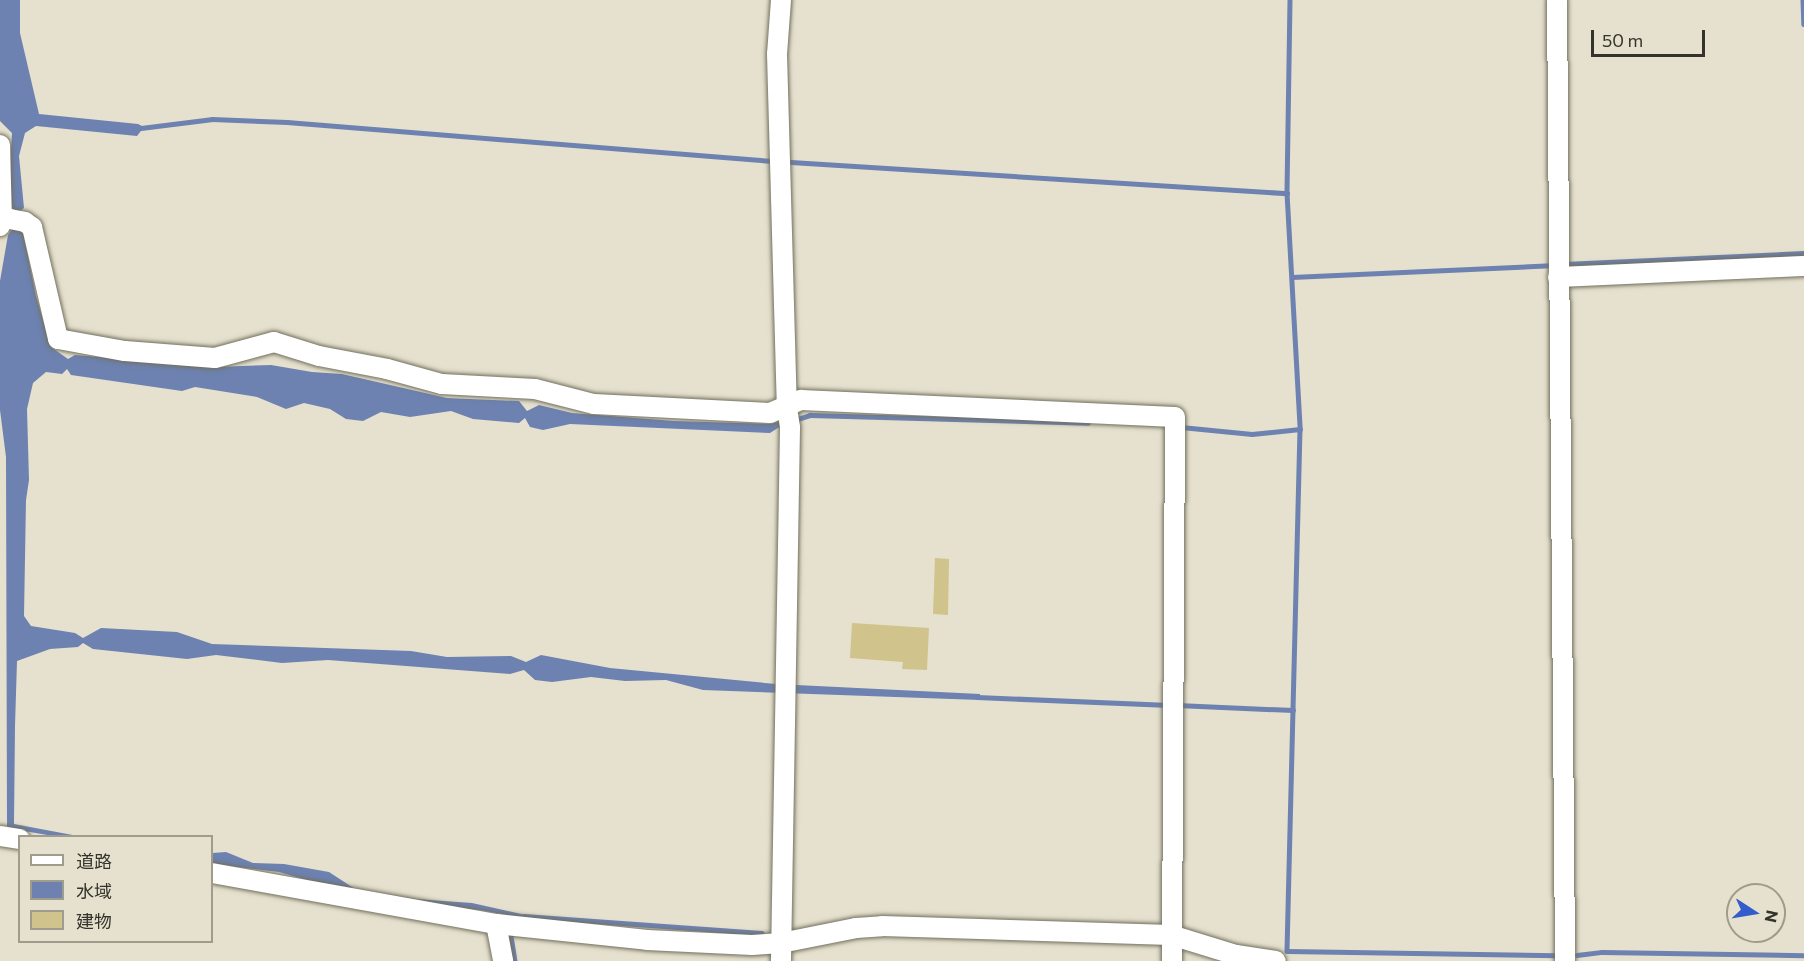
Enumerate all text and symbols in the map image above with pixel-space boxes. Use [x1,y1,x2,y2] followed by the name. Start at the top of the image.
[1594,18,1708,56] scale bar
[1602,29,1643,51] text: 50 m
[18,835,213,943] legend
[76,850,112,872] text: 道路
[76,880,112,902] text: 水域
[1726,883,1786,943] north arrow
[1762,909,1783,924] text: N
[76,910,112,932] text: 建物

